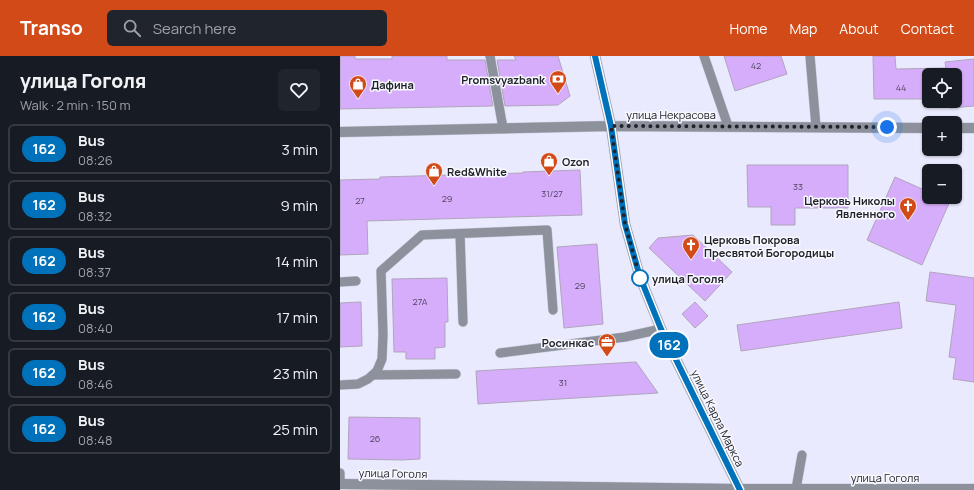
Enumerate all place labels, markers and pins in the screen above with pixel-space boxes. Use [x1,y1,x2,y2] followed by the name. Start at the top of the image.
[548,69,568,94] bank icon: Promsvyazbank
[461,72,546,87] place label: Promsvyazbank
[348,74,368,99] shop icon: Дафина
[371,77,414,92] place label: Дафина
[539,151,559,176] shop icon: Ozon
[562,154,589,169] place label: Ozon
[424,161,444,186] shop icon: Red&White
[447,164,507,179] place label: Red&White
[804,193,895,221] place label: Церковь Николы Явленного
[898,196,918,221] church icon: Церковь Николы Явленного
[704,232,834,260] place label: Церковь Покрова Пресвятой Богородицы
[681,235,701,260] church icon: Церковь Покрова Пресвятой Богородицы
[631,269,649,287] marker: улица Гоголя
[652,271,724,286] place label: улица Гоголя
[597,332,617,357] office icon: Росинкас
[542,335,594,350] place label: Росинкас

